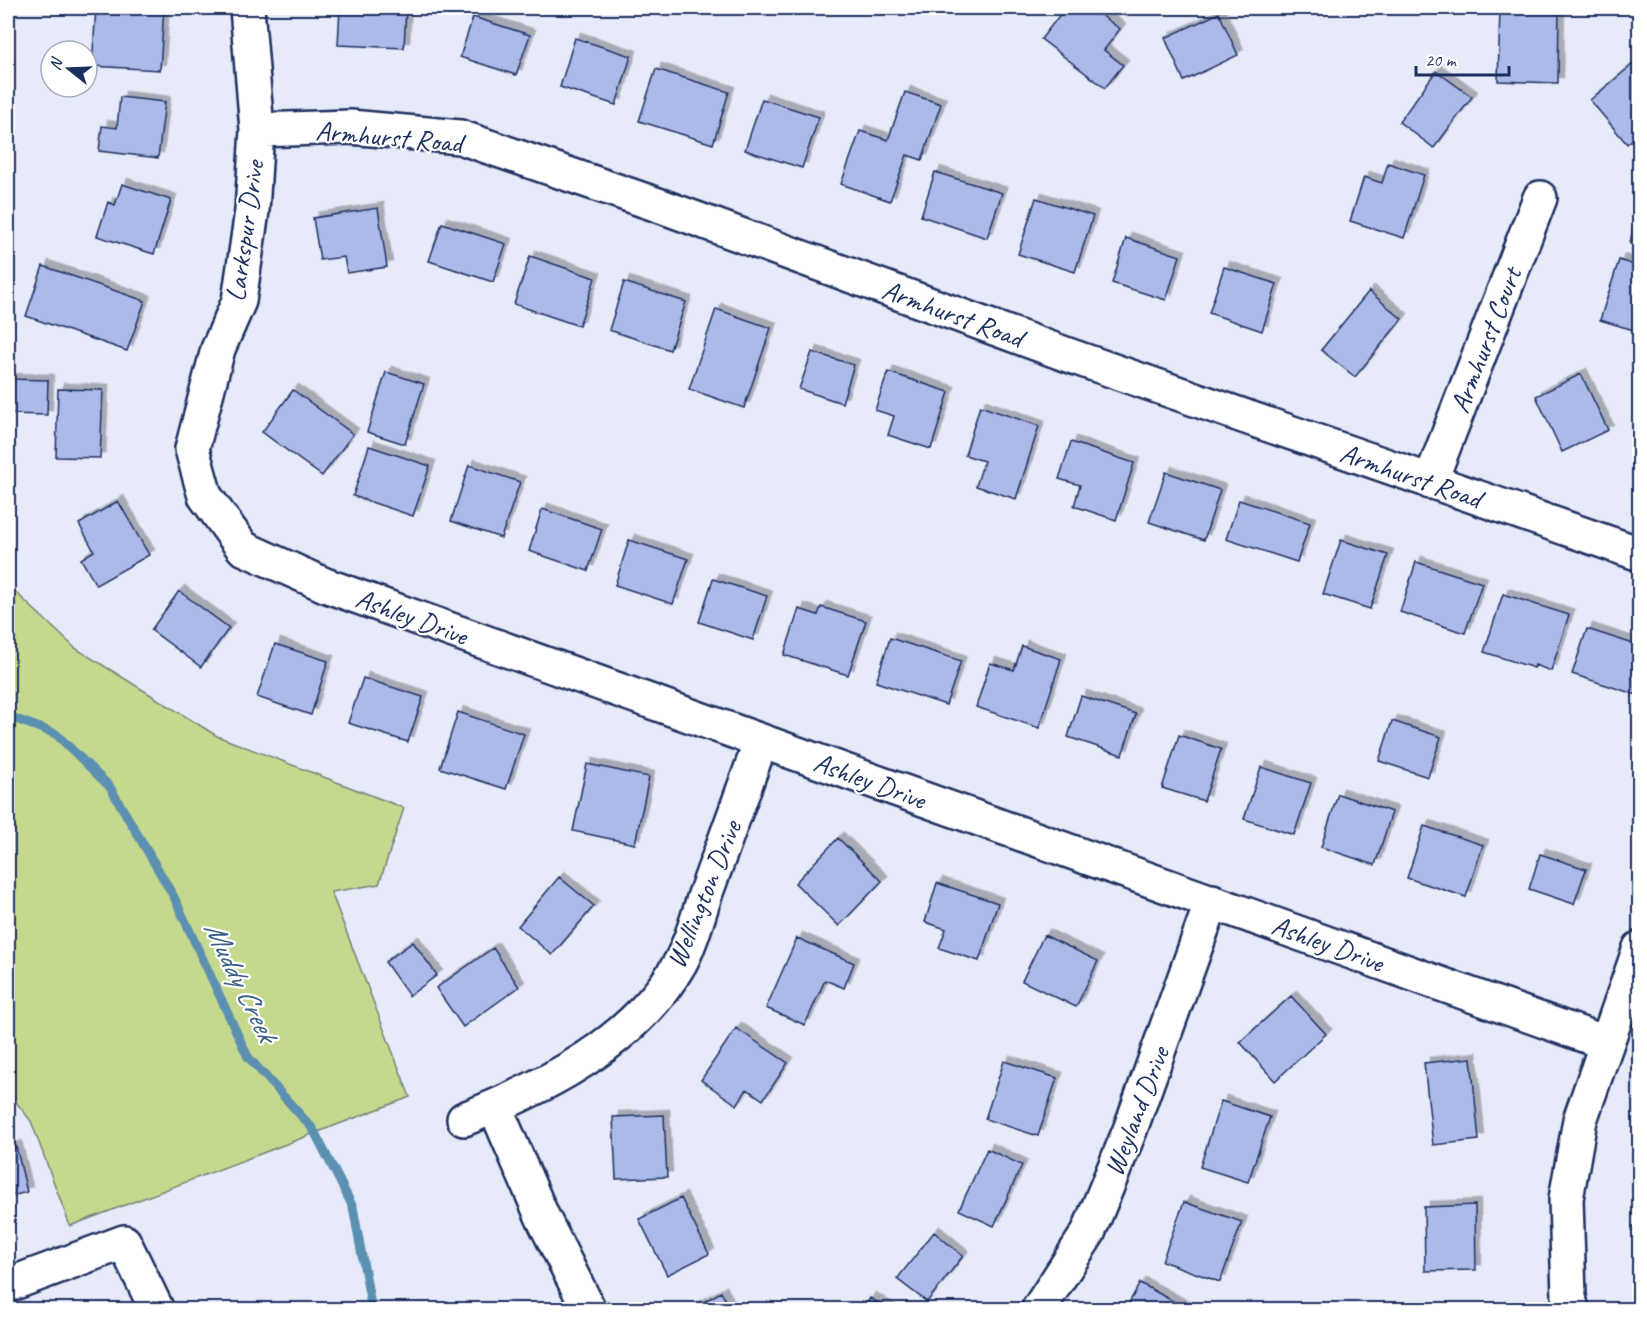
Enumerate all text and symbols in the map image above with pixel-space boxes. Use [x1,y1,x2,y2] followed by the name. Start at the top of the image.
[39,39,99,99] north arrow
[1416,39,1509,77] scale bar
[1425,49,1458,71] text: 20 m
[45,54,68,72] text: N
[314,113,468,161] street label: Armhurst Road
[217,157,272,304] street label: Larkspur Drive
[1442,260,1530,418] street label: Armhurst Court
[878,272,1032,356] street label: Armhurst Road
[1336,435,1490,517] street label: Armhurst Road
[351,580,474,653] street label: Ashley Drive
[809,744,932,817] street label: Ashley Drive
[658,814,750,973] street label: Wellington Drive
[1267,907,1390,980] street label: Ashley Drive
[196,915,289,1052] water label: Muddy Creek
[1096,1040,1178,1181] street label: Weyland Drive

